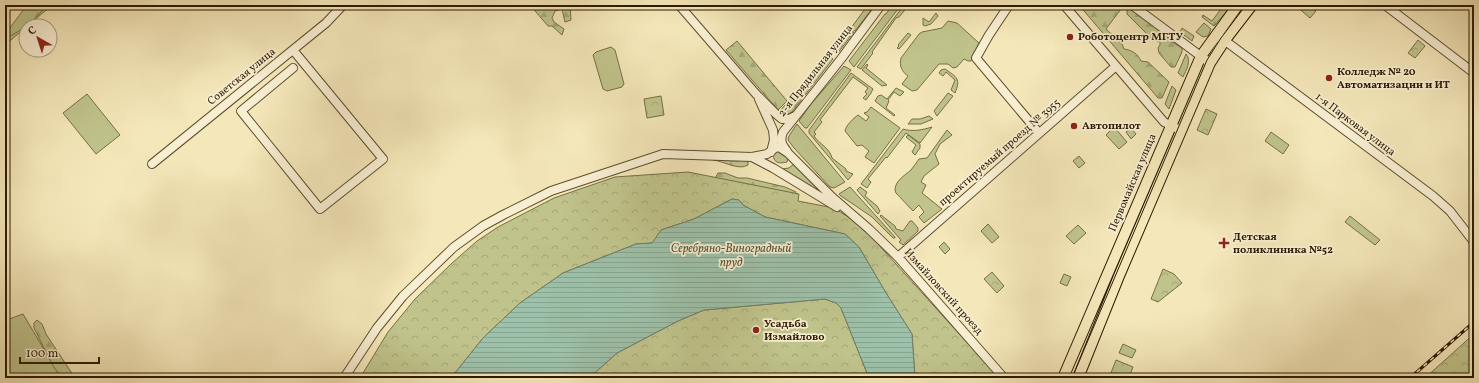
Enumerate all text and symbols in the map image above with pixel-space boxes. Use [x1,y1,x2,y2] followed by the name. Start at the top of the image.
[18,18,58,58] north arrow
[775,21,857,120] street label: 2-я Прядильная улица
[25,23,40,39] text: С
[1078,30,1183,45] place label: Роботоцентр МГТУ
[1065,32,1075,42] marker: Роботоцентр МГТУ
[205,44,280,109] street label: Советская улица
[1337,65,1450,93] place label: Колледж № 20 Автоматизации и ИТ
[1324,73,1334,83] marker: Колледж № 20 Автоматизации и ИТ
[1312,90,1399,160] street label: 1-я Парковая улица
[936,96,1064,210] street label: проектируемый проезд № 3955
[1082,119,1141,134] place label: Автопилот
[1069,121,1079,131] marker: Автопилот
[1106,131,1161,234] street label: Первомайская улица
[1233,230,1333,258] place label: Детская поликлиника №52
[1218,237,1230,249] marker: Детская поликлиника №52
[671,241,791,271] water label: Серебряно-Виноградный пруд
[900,246,986,339] street label: Измайловский проезд
[764,317,825,345] place label: Усадьба Измайлово
[751,325,761,335] marker: Усадьба Измайлово
[20,339,99,365] scale bar
[26,346,59,362] text: 100 m

